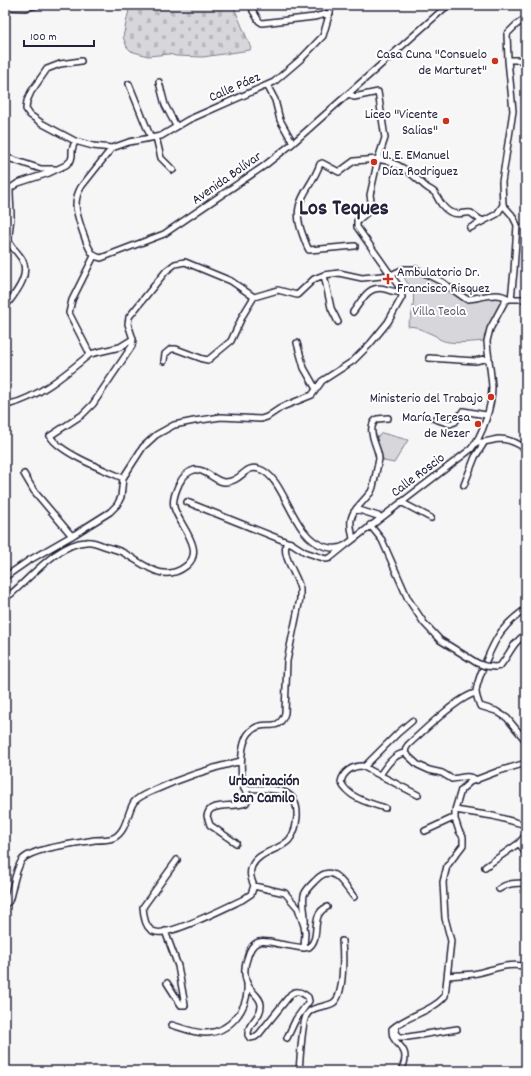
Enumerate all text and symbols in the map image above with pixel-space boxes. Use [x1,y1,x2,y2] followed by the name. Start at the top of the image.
[24,22,94,48] scale bar
[30,29,57,46] text: 100 m
[376,45,487,81] place label: Casa Cuna "Consuelo de Marturet"
[490,56,500,66] marker: Casa Cuna "Consuelo de Marturet"
[206,67,264,108] street label: Calle Páez
[365,105,438,141] place label: Liceo "Vicente Salias"
[441,116,451,126] marker: Liceo "Vicente Salias"
[382,146,459,182] place label: U. E. EManuel Díaz Rodriguez
[188,147,267,210] street label: Avenida Bolívar
[369,157,379,167] marker: U. E. EManuel Díaz Rodriguez
[299,194,389,225] district label: Los Teques
[397,263,490,299] place label: Ambulatorio Dr. Francisco Risquez
[382,273,394,285] marker: Ambulatorio Dr. Francisco Risquez
[412,302,466,322] park label: Villa Teola
[370,389,483,409] place label: Ministerio del Trabajo
[486,392,496,402] marker: Ministerio del Trabajo
[402,408,471,444] place label: María Teresa de Nezer
[473,419,483,429] marker: María Teresa de Nezer
[387,449,449,503] street label: Calle Roscio
[228,771,300,810] district label: Urbanización San Camilo

